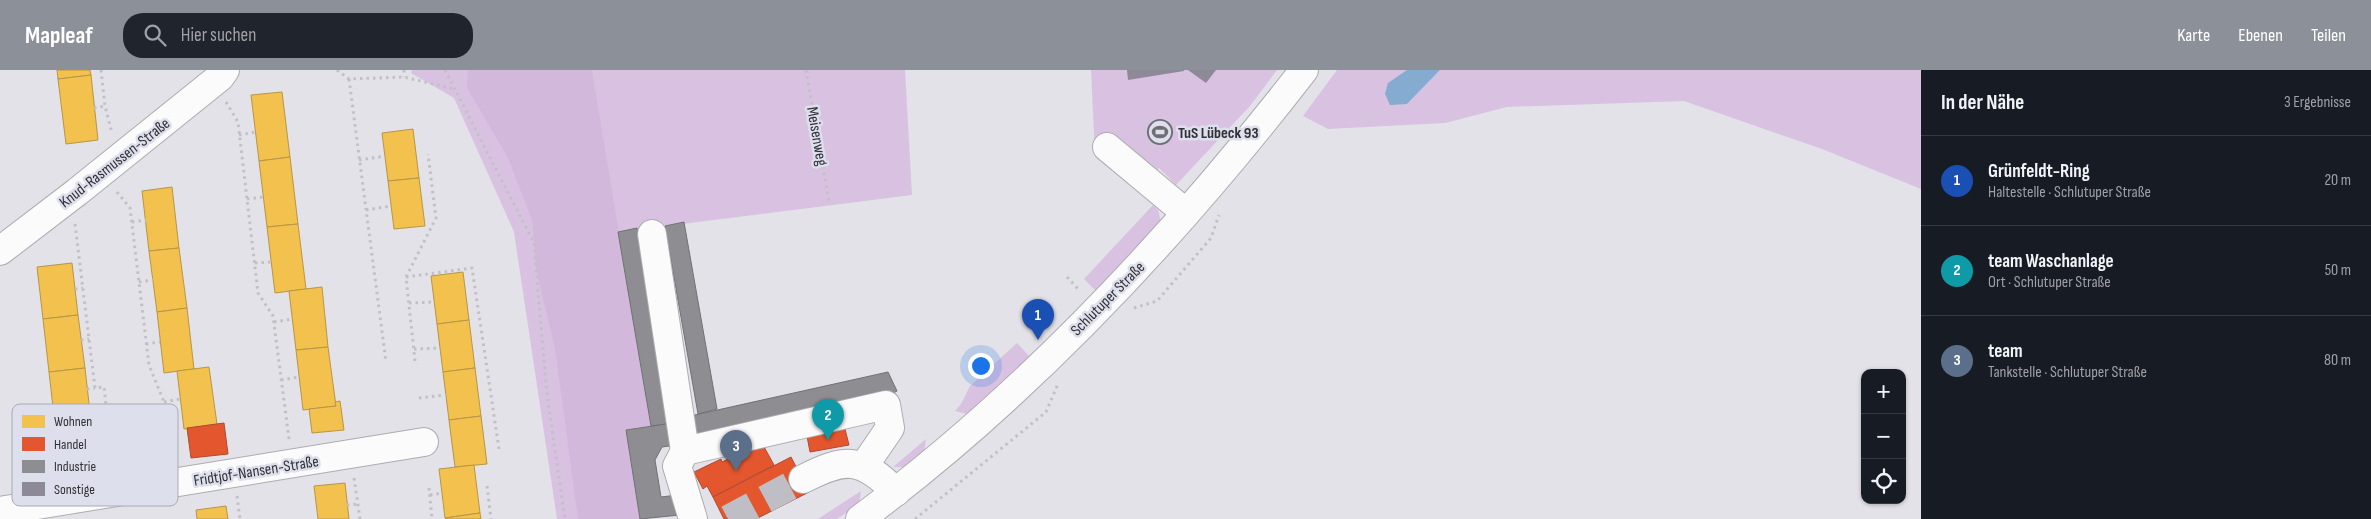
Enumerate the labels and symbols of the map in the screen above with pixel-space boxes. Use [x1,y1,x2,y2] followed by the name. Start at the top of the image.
[802,105,831,167] street label: Meisenweg
[56,114,174,212] street label: Knud-Rasmussen-Straße
[1147,119,1173,145] sports icon: TuS Lübeck 93
[1178,124,1259,143] place label: TuS Lübeck 93
[1067,258,1149,340] street label: Schlutuper Straße
[1022,299,1054,340] pin: 1
[968,353,994,379] your location
[812,399,844,440] pin: 2
[12,404,178,506] legend
[54,413,92,430] text: Wohnen
[720,430,752,471] pin: 3
[54,436,87,453] text: Handel
[192,452,320,491] street label: Fridtjof-Nansen-Straße
[54,458,96,475] text: Industrie
[54,481,95,498] text: Sonstige

